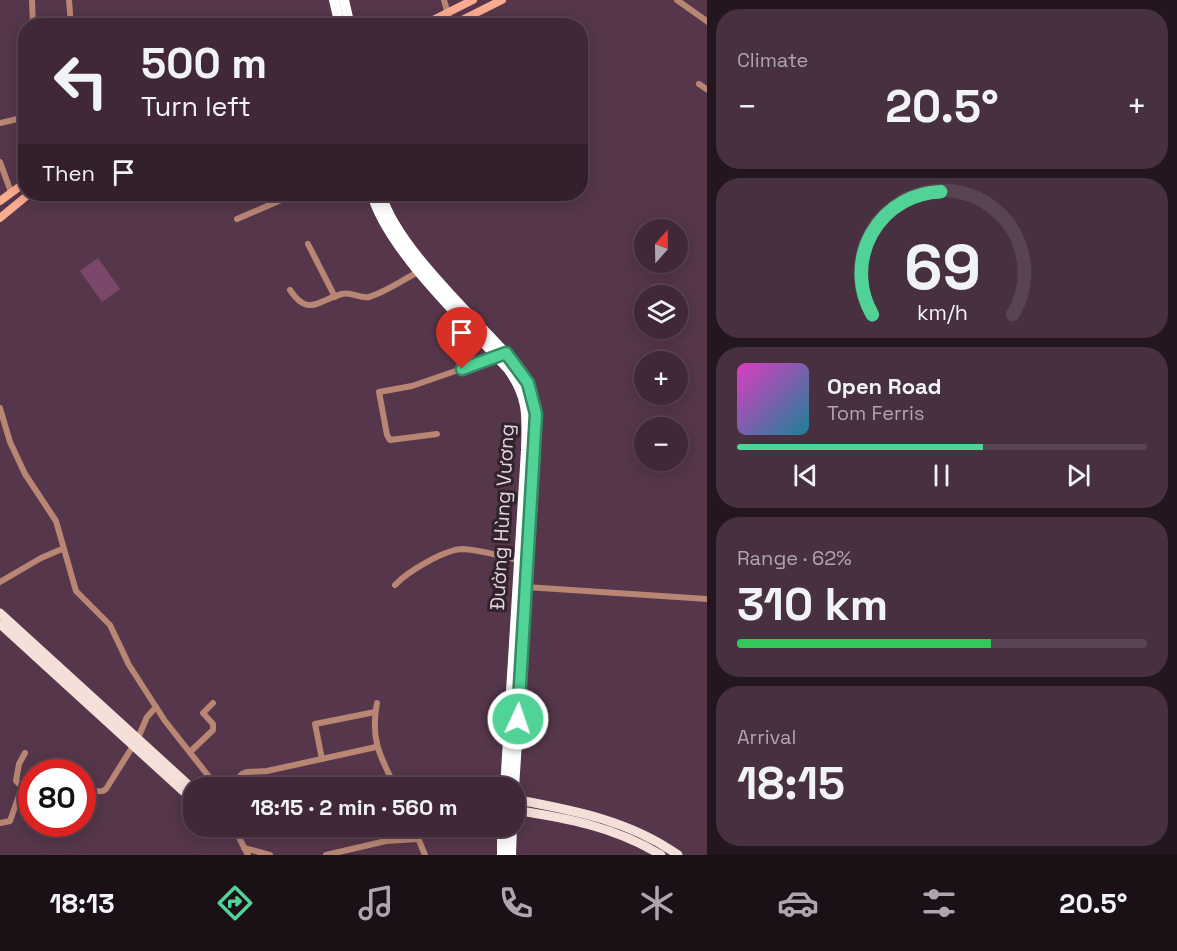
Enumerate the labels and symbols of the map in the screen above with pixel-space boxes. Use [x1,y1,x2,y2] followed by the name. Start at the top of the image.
[634,219,688,273] north arrow
[436,307,487,369] pin
[484,423,520,611] street label: Đường Hùng Vương
[486,687,550,751] position arrow
[18,759,96,837] speed limit sign: 80

